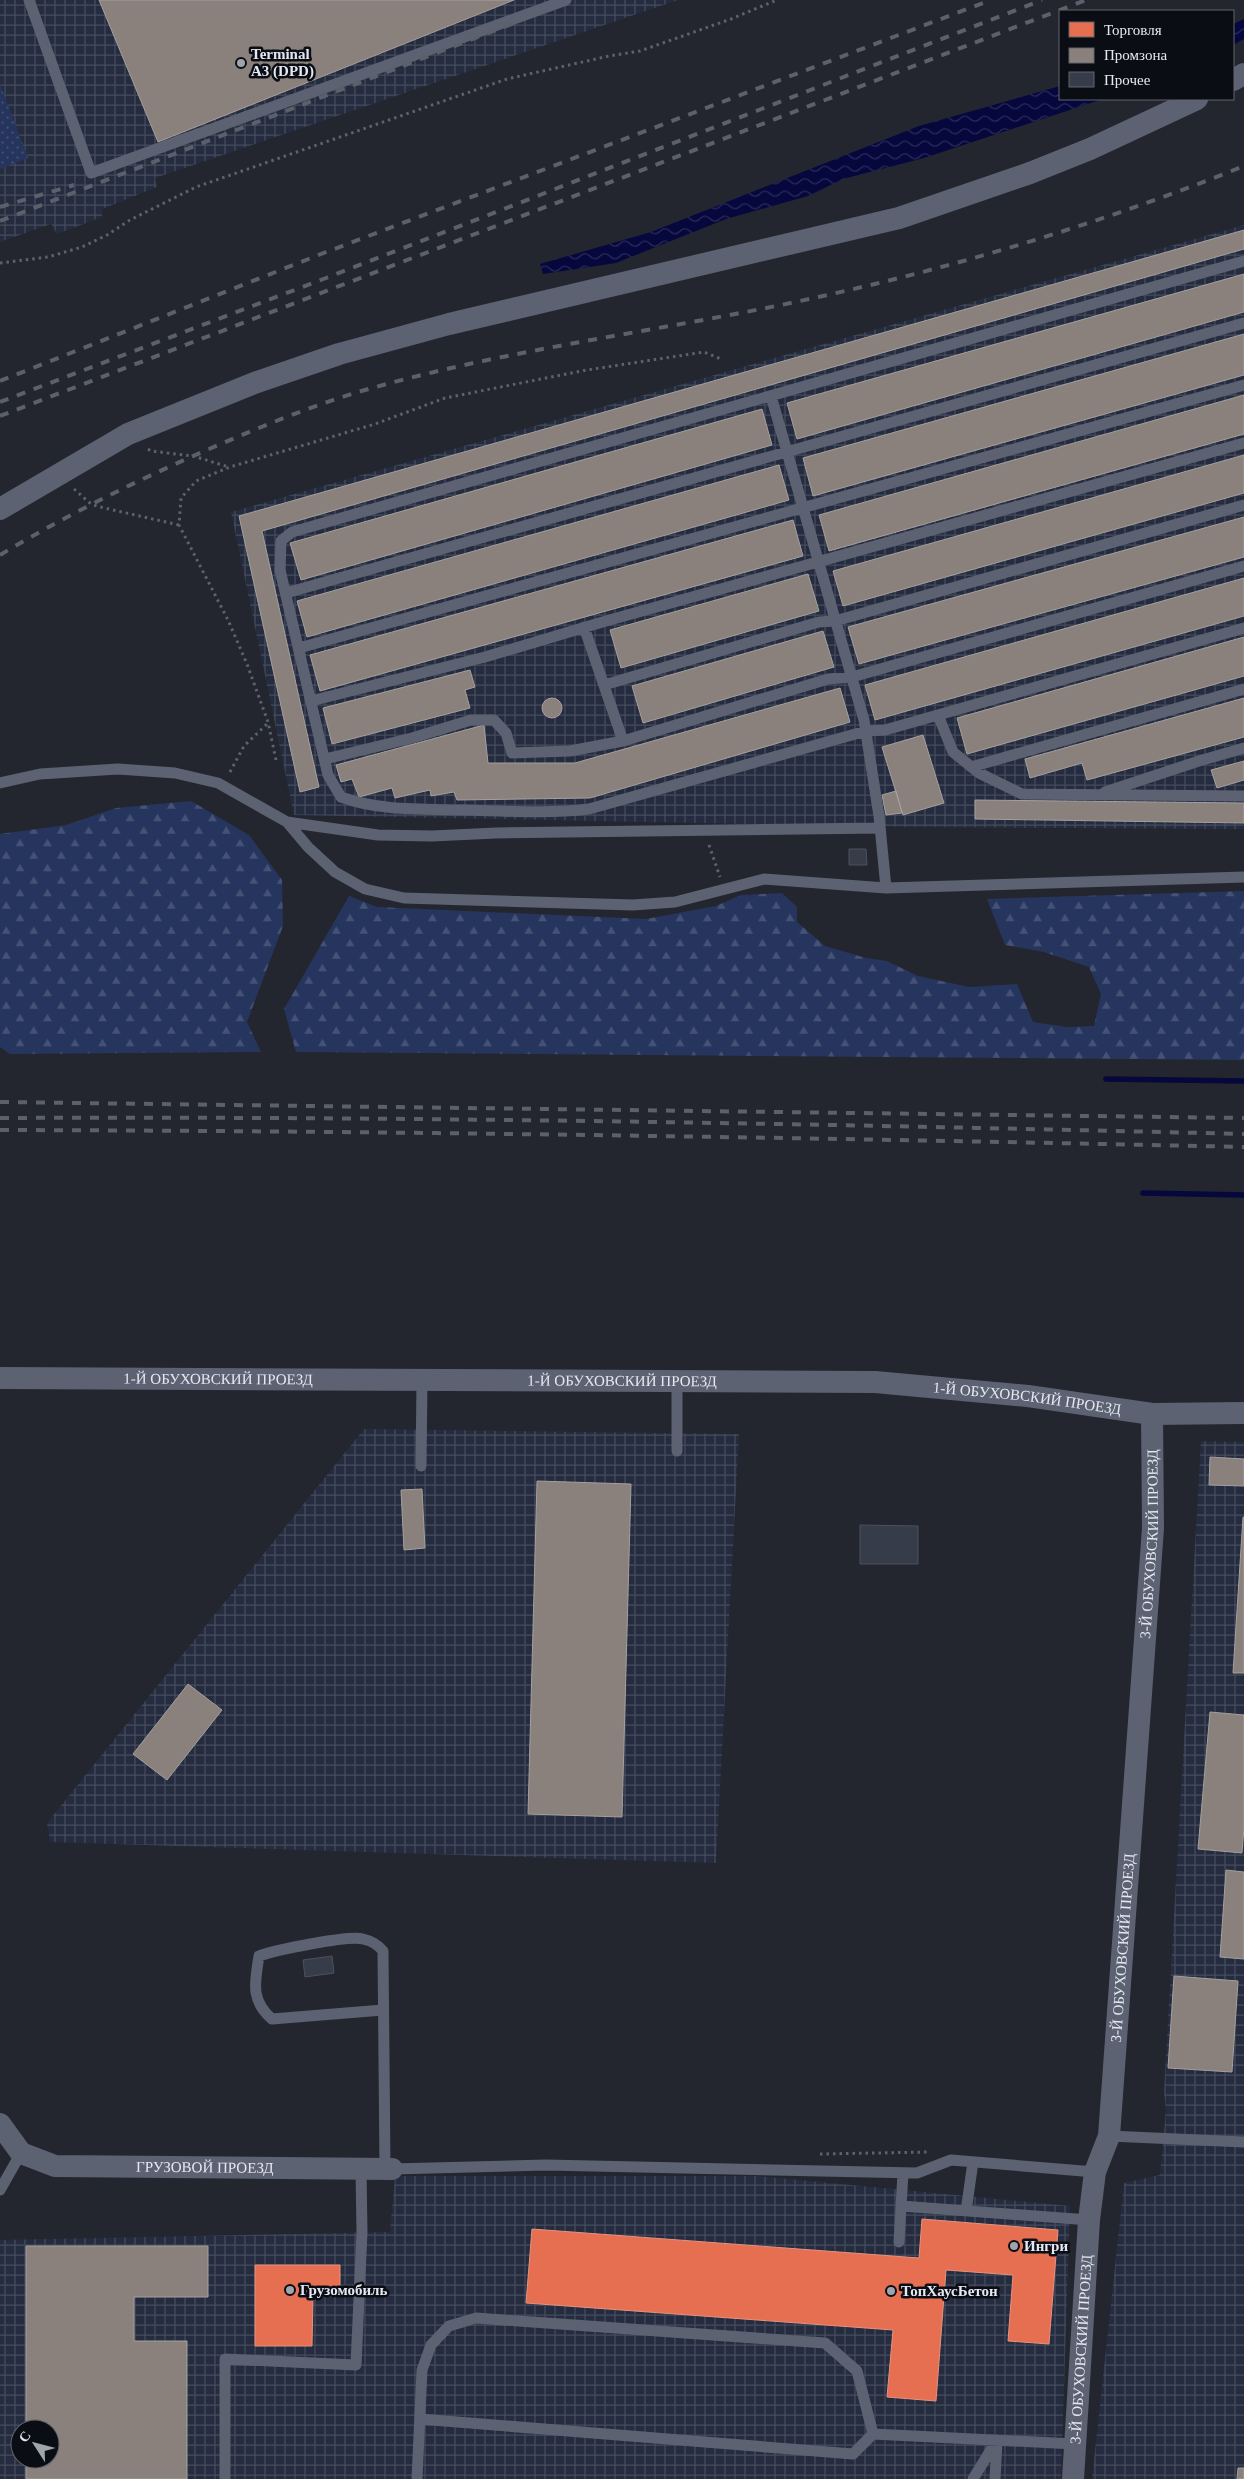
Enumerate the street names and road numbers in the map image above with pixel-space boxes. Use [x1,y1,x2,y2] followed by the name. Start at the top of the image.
[123,1371,313,1387] street label: 1-Й ОБУХОВСКИЙ ПРОЕЗД
[527,1372,717,1389] street label: 1-Й ОБУХОВСКИЙ ПРОЕЗД
[932,1379,1122,1417] street label: 1-Й ОБУХОВСКИЙ ПРОЕЗД
[1137,1449,1161,1639] street label: 3-Й ОБУХОВСКИЙ ПРОЕЗД
[1108,1853,1137,2043] street label: 3-Й ОБУХОВСКИЙ ПРОЕЗД
[136,2159,274,2176] street label: ГРУЗОВОЙ ПРОЕЗД
[1067,2254,1095,2444] street label: 3-Й ОБУХОВСКИЙ ПРОЕЗД

